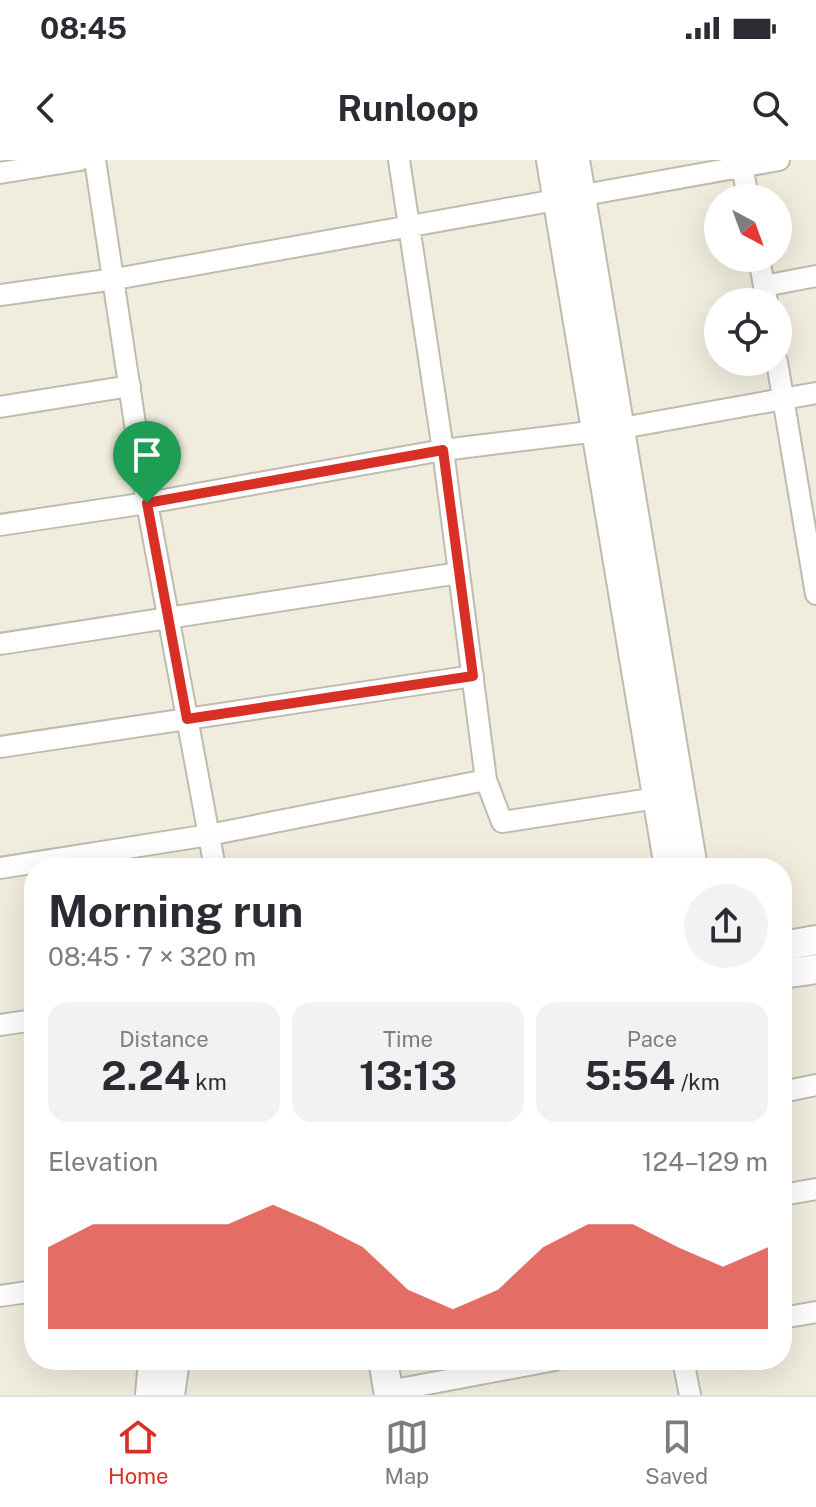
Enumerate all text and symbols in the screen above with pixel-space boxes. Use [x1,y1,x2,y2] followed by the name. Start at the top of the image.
[40,10,127,46] text: 08:45
[24,86,68,130] icon: back
[748,86,792,130] icon: search
[337,87,479,129] text: Runloop
[704,184,792,272] north arrow
[704,184,792,376] map controls
[704,288,792,376] button: locate
[113,421,181,503] pin
[125,433,169,477] icon: arrive
[684,884,768,968] button: share
[48,885,303,937] text: Morning run
[48,941,256,972] text: 08:45 · 7 × 320 m
[119,1026,209,1052] text: Distance
[383,1026,433,1052] text: Time
[627,1026,677,1052] text: Pace
[101,1052,190,1099] text: 2.24
[359,1052,457,1099] text: 13:13
[584,1052,675,1099] text: 5:54
[190,1069,227,1095] text: km
[675,1069,720,1095] text: /km
[48,1146,158,1177] text: Elevation
[642,1146,768,1177] text: 124–129 m
[108,1415,169,1489] tab: Home
[385,1415,429,1489] tab: Map
[645,1415,708,1489] tab: Saved

